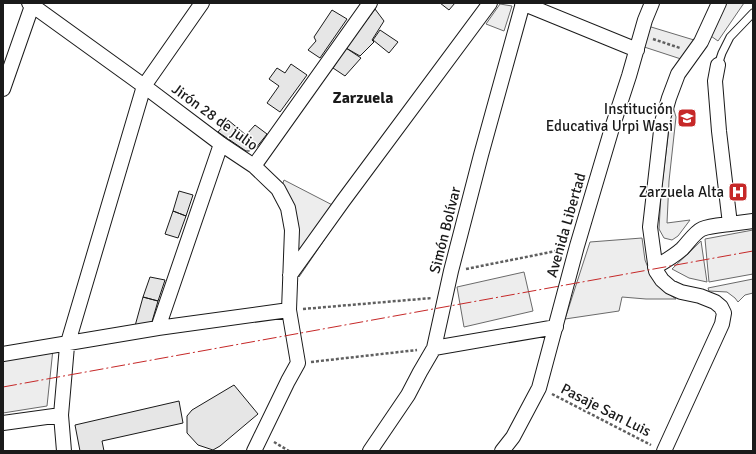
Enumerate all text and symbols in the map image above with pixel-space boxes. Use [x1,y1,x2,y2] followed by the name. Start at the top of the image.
[168,80,262,154] street label: Jirón 28 de julio
[333,88,393,108] district label: Zarzuela
[546,100,673,135] place label: Institución Educativa Urpi Wasi
[676,107,698,129] school or university icon: Institución Educativa Urpi Wasi
[542,171,590,279] street label: Avenida Libertad
[727,181,749,203] hospital icon: Zarzuela Alta
[639,183,724,201] place label: Zarzuela Alta
[426,184,465,275] street label: Simón Bolívar
[558,380,654,441] street label: Pasaje San Luis

